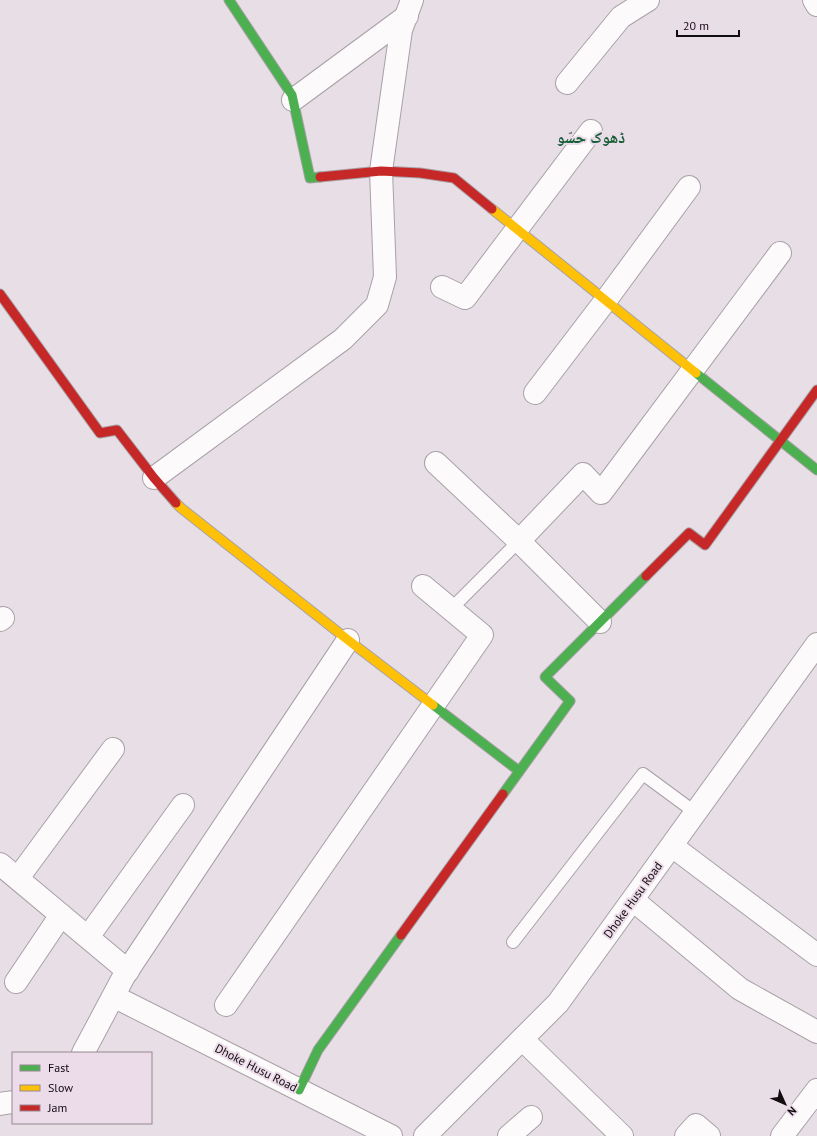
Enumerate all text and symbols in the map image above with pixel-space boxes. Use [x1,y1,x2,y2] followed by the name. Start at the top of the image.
[677,12,739,38] scale bar
[683,18,709,33] text: 20 m
[557,127,625,147] district label: ڈھوک حسّو
[600,859,665,941] street label: Dhoke Husu Road
[213,1040,300,1095] street label: Dhoke Husu Road
[12,1052,152,1124] legend
[48,1060,69,1075] text: Fast
[48,1080,73,1095] text: Slow
[765,1084,805,1124] north arrow
[47,1100,67,1115] text: Jam
[785,1104,800,1119] text: N

